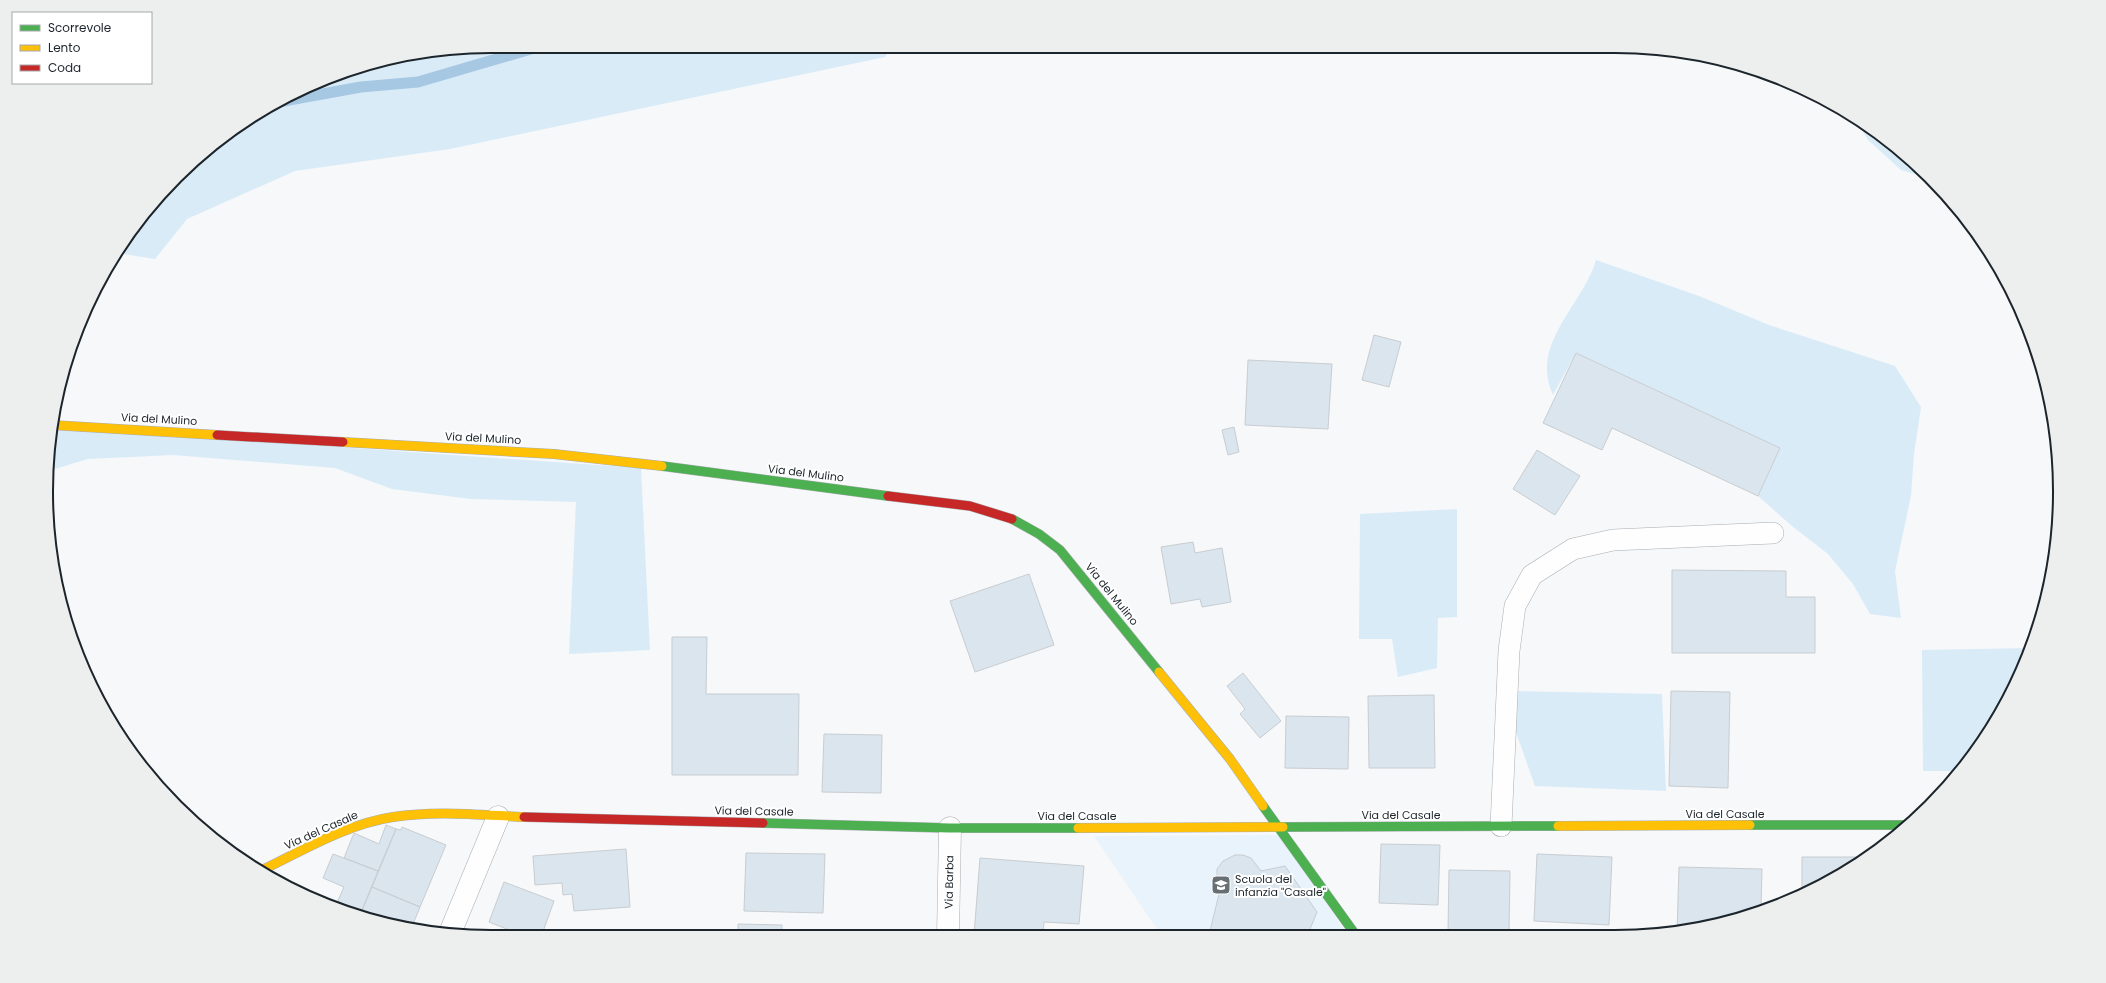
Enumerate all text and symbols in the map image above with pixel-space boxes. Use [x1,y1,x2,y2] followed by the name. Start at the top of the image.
[12,12,152,84] legend
[48,19,111,36] text: Scorrevole
[48,39,81,56] text: Lento
[48,59,81,76] text: Coda
[120,409,198,429] street label: Via del Mulino
[444,428,522,448] street label: Via del Mulino
[767,460,845,486] street label: Via del Mulino
[1082,559,1142,629] street label: Via del Mulino
[714,802,794,820] street label: Via del Casale
[1685,806,1765,822] street label: Via del Casale
[282,807,361,853] street label: Via del Casale
[1361,807,1441,823] street label: Via del Casale
[1037,808,1117,824] street label: Via del Casale
[941,855,957,909] street label: Via Barba
[1235,871,1326,900] place label: Scuola del infanzia "Casale"
[1210,874,1232,896] school or university icon: Scuola del infanzia "Casale"

